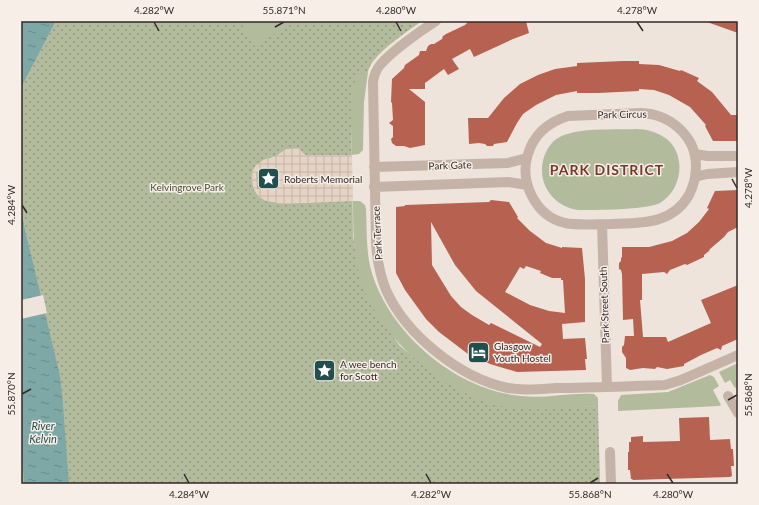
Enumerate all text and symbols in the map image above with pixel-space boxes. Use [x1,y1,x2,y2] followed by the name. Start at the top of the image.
[134,4,175,16] text: 4.282°W
[262,4,306,16] text: 55.871°N
[376,4,417,16] text: 4.280°W
[617,4,658,16] text: 4.278°W
[597,108,647,120] street label: Park Circus
[428,158,472,172] street label: Park Gate
[550,161,664,178] district label: PARK DISTRICT
[255,166,281,192] place icon: Roberts Memorial
[742,167,754,208] text: 4.278°W
[284,173,362,185] place label: Roberts Memorial
[150,181,225,193] park label: Kelvingrove Park
[5,184,17,225] text: 4.284°W
[370,206,384,260] street label: Park Terrace
[597,266,611,344] street label: Park Street South
[466,339,492,365] hotel icon: Glasgow Youth Hostel
[494,340,551,364] place label: Glasgow Youth Hostel
[312,357,338,383] place icon: A wee bench for Scott
[340,358,397,382] place label: A wee bench for Scott
[5,372,17,416] text: 55.870°N
[742,373,754,417] text: 55.868°N
[29,419,57,445] water label: River Kelvin
[169,488,210,500] text: 4.284°W
[411,488,452,500] text: 4.282°W
[568,488,612,500] text: 55.868°N
[653,488,694,500] text: 4.280°W

